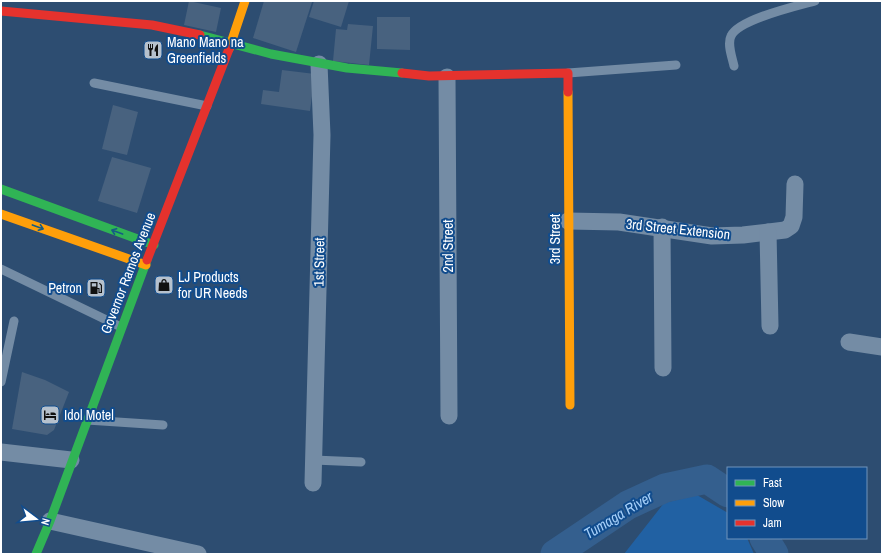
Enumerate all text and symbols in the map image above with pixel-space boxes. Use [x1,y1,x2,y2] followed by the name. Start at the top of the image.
[167,33,244,67] place label: Mano Mano na Greenfields
[142,39,164,61] restaurant icon: Mano Mano na Greenfields
[97,210,159,336] street label: Governor Ramos Avenue
[546,214,564,264] street label: 3rd Street
[625,215,731,243] street label: 3rd Street Extension
[439,220,457,272] street label: 2nd Street
[31,224,43,232] one-way arrow
[112,227,124,235] one-way arrow
[310,237,328,287] street label: 1st Street
[178,268,248,302] place label: LJ Products for UR Needs
[153,274,175,296] shop icon: LJ Products for UR Needs
[85,277,107,299] fuel station icon: Petron
[48,279,82,297] place label: Petron
[39,404,61,426] hotel icon: Idol Motel
[64,406,114,424] place label: Idol Motel
[727,467,867,539] legend
[763,475,782,491] text: Fast
[580,486,657,544] water label: Tumaga River
[763,495,785,511] text: Slow
[16,499,56,539] north arrow
[763,515,782,531] text: Jam
[38,517,53,527] text: N

